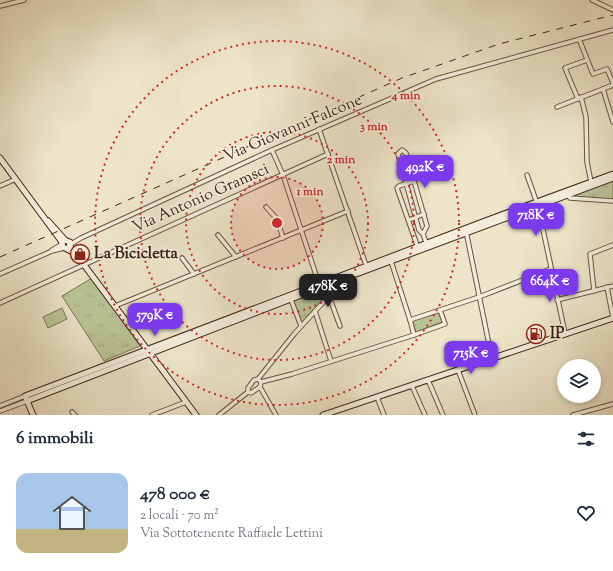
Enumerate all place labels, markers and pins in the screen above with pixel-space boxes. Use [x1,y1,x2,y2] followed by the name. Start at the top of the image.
[392,155,458,189] pin: 492K €
[503,203,569,237] pin: 718K €
[270,216,284,230] centre of rings
[69,243,91,265] shop icon: La Bicicletta
[94,243,178,266] place label: La Bicicletta
[517,269,583,303] pin: 664K €
[295,274,361,308] pin: 478K €
[122,303,188,337] pin: 579K €
[525,323,547,345] fuel station icon: IP
[550,323,564,346] place label: IP
[438,341,504,375] pin: 715K €

